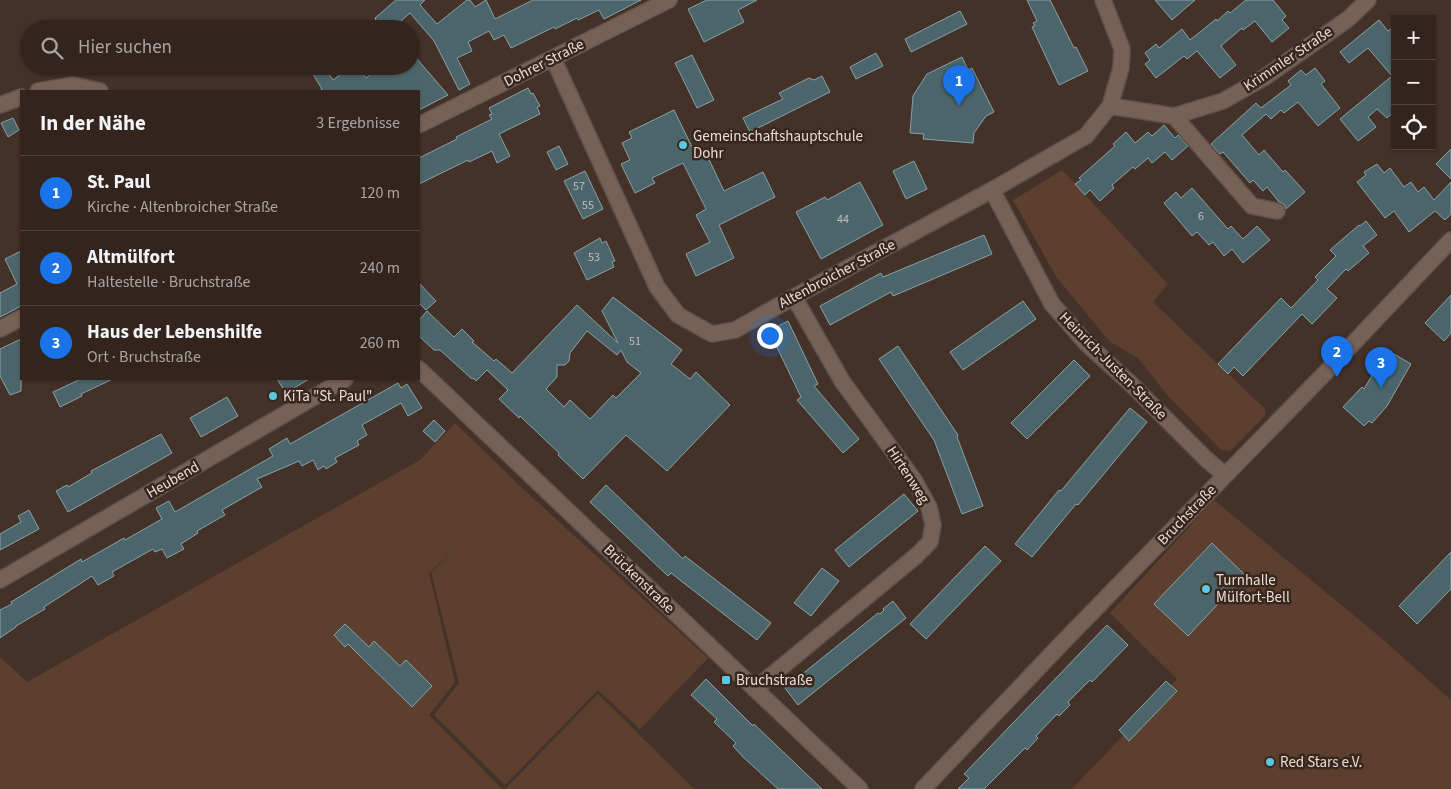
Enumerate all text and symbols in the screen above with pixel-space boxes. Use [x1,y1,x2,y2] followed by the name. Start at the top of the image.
[1391,15,1436,150] map controls
[1391,15,1436,60] button: +
[20,20,420,75] search box
[1239,21,1337,97] street label: Krimmler Straße
[38,34,66,62] icon: search
[78,34,172,61] text: Hier suchen
[500,34,588,92] street label: Dohrer Straße
[1391,60,1436,105] button: −
[943,65,975,106] pin: 1
[1391,105,1436,150] button: locate
[40,108,146,138] text: In der Nähe
[316,112,400,134] text: 3 Ergebnisse
[693,126,863,164] place label: Gemeinschaftshauptschule Dohr
[677,139,689,151] marker: Gemeinschaftshauptschule Dohr
[87,169,151,196] text: St. Paul
[573,178,585,195] house number: 57
[52,182,60,204] text: 1
[360,182,400,204] text: 120 m
[87,196,278,218] text: Kirche · Altenbroicher Straße
[582,197,594,214] house number: 55
[1198,208,1204,225] house number: 6
[837,211,849,228] house number: 44
[775,234,899,314] street label: Altenbroicher Straße
[87,244,175,271] text: Altmülfort
[588,249,600,266] house number: 53
[52,257,60,279] text: 2
[360,257,400,279] text: 240 m
[87,271,251,293] text: Haltestelle · Bruchstraße
[1054,307,1172,425] street label: Heinrich-Justen-Straße
[87,319,262,346] text: Haus der Lebenshilfe
[757,323,783,349] your location
[52,332,60,354] text: 3
[360,332,400,354] text: 260 m
[629,333,641,350] house number: 51
[1321,336,1353,377] pin: 2
[87,346,201,368] text: Ort · Bruchstraße
[1365,347,1397,388] pin: 3
[283,386,372,407] place label: KiTa "St. Paul"
[267,390,279,402] marker: KiTa "St. Paul"
[882,442,935,508] street label: Hirtenweg
[143,456,203,504] street label: Heubend
[1153,480,1221,550] street label: Bruchstraße
[599,540,679,618] street label: Brückenstraße
[1216,570,1290,608] place label: Turnhalle Mülfort-Bell
[1200,583,1212,595] marker: Turnhalle Mülfort-Bell
[736,670,813,691] place label: Bruchstraße
[720,674,732,686] marker: Bruchstraße
[1280,752,1362,773] place label: Red Stars e.V.
[1264,756,1276,768] marker: Red Stars e.V.

